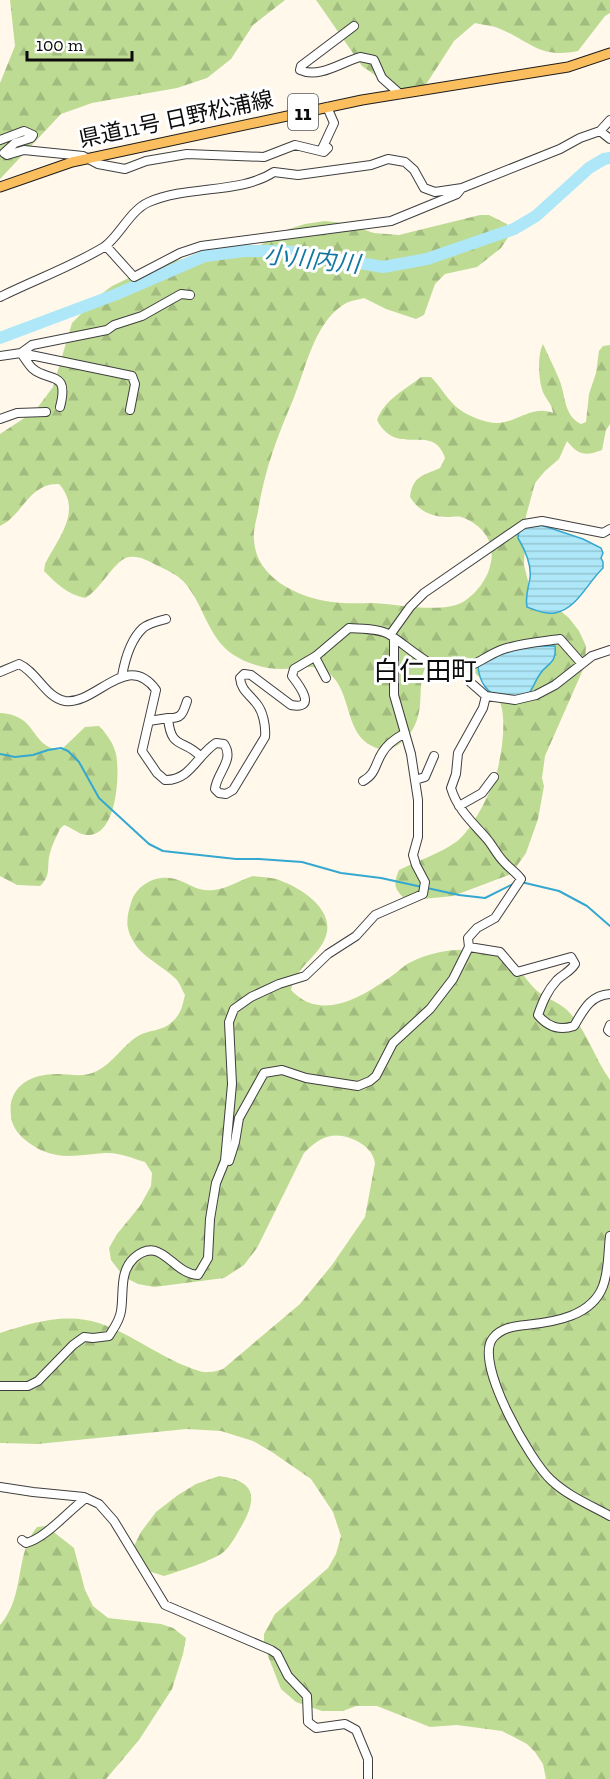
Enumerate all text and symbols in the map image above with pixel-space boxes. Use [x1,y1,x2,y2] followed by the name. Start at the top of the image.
[27,24,132,62] scale bar
[36,34,84,56] text: 100 m
[76,85,276,153] street label: 県道11号 日野松浦線
[288,94,318,130] road number: 11
[263,240,364,279] water label: 小川内川
[373,655,477,687] district label: 白仁田町

